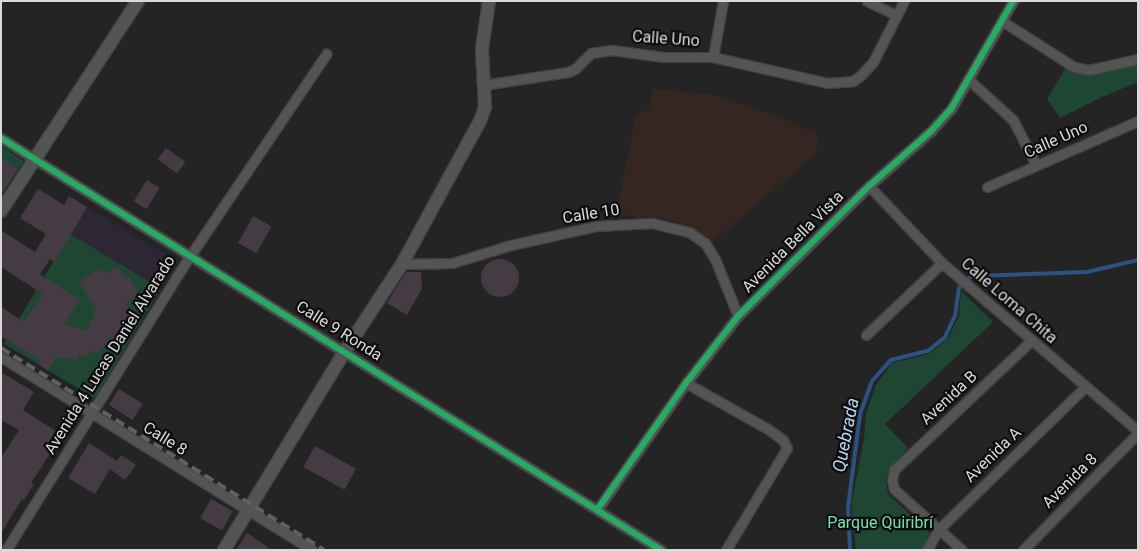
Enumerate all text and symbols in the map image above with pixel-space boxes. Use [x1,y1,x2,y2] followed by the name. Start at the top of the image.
[632,27,700,51] street label: Calle Uno
[1021,117,1091,163] street label: Calle Uno
[738,187,848,297] street label: Avenida Bella Vista
[561,200,621,228] street label: Calle 10
[41,252,179,458] street label: Avenida 4 Lucas Daniel Alvarado
[957,254,1061,348] street label: Calle Loma Chita
[292,297,386,365] street label: Calle 9 Ronda
[917,367,981,429] street label: Avenida B
[828,396,864,474] water label: Quebrada
[139,418,191,460] street label: Calle 8
[961,423,1025,487] street label: Avenida A
[1039,450,1101,512] street label: Avenida 8
[827,513,933,533] park label: Parque Quiribrí

